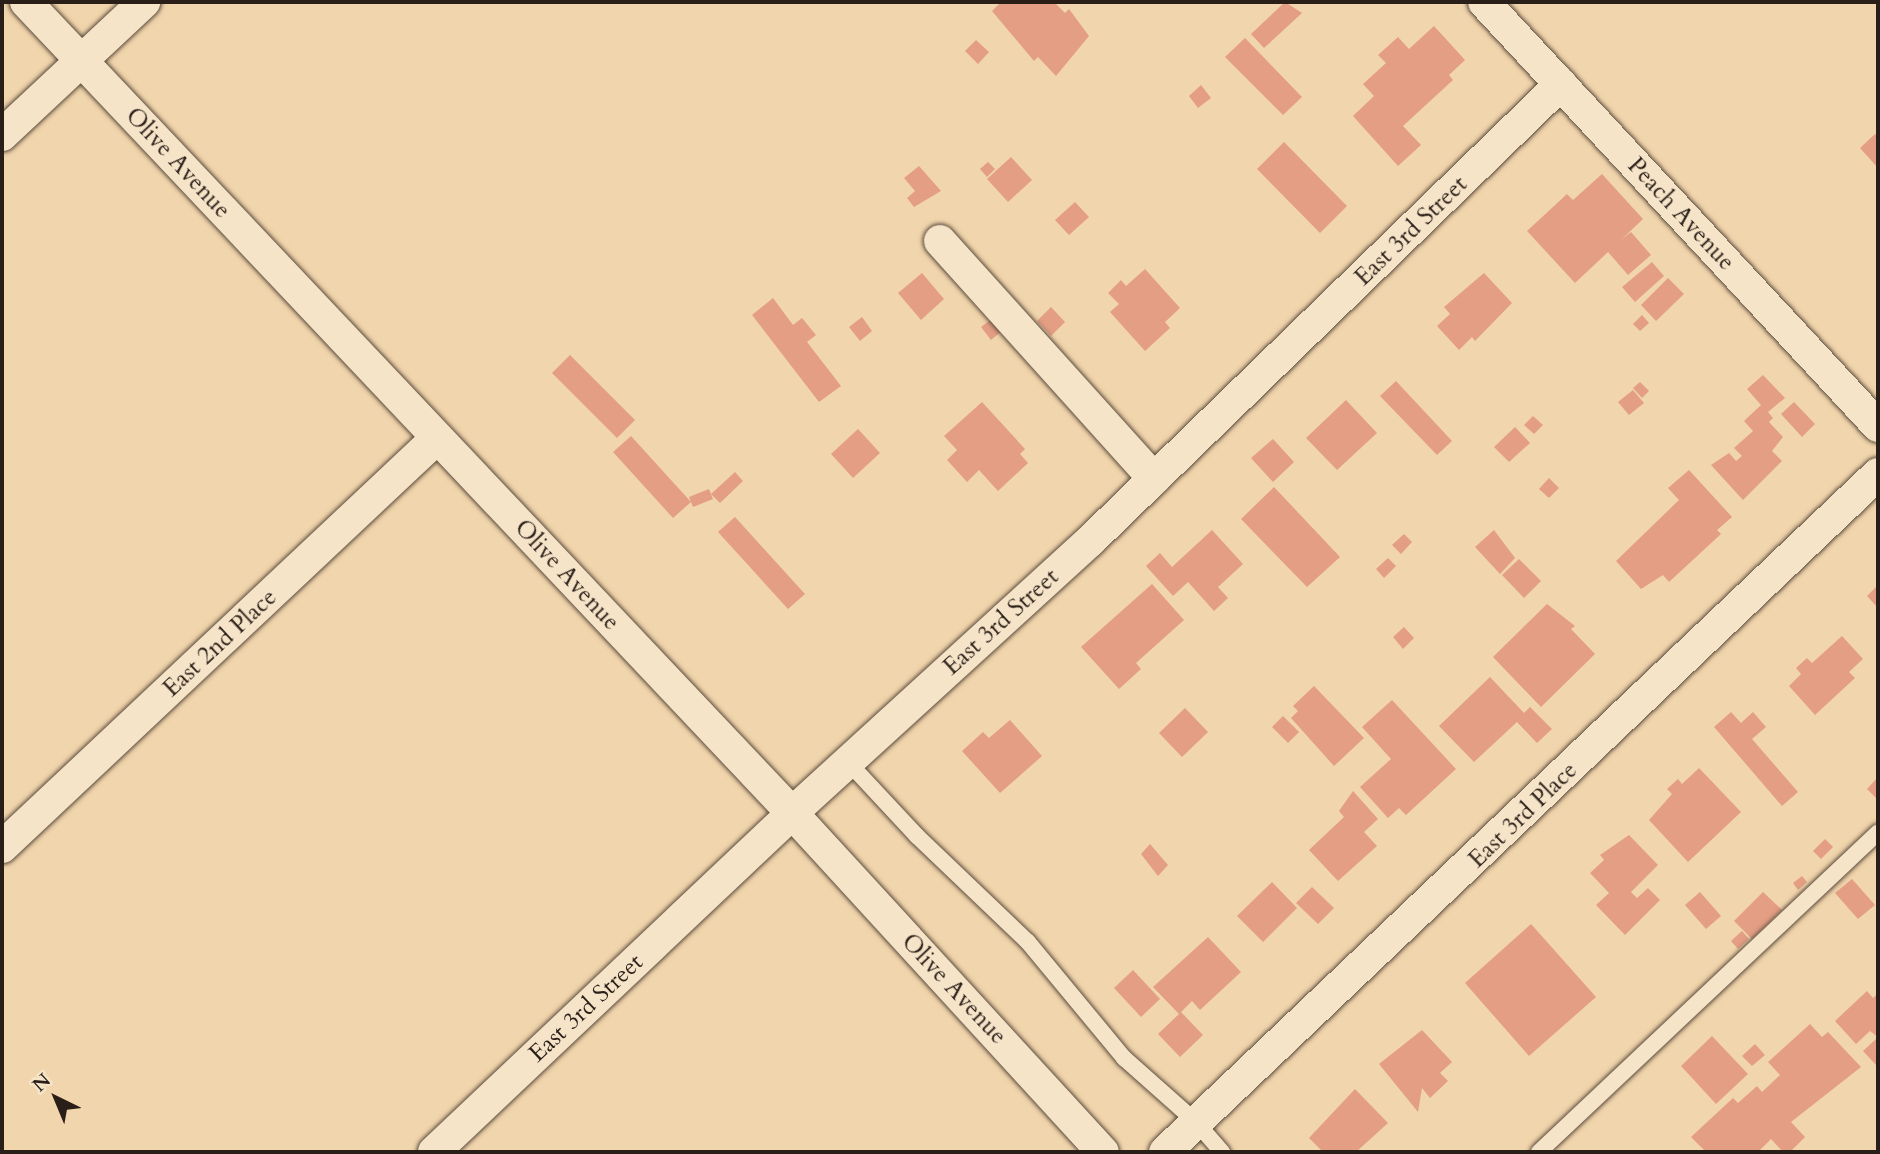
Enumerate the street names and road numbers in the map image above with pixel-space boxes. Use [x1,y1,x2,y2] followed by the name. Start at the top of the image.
[119,102,237,224] street label: Olive Avenue
[1621,152,1741,276] street label: Peach Avenue
[1349,170,1473,292] street label: East 3rd Street
[508,514,626,636] street label: Olive Avenue
[937,563,1065,681] street label: East 3rd Street
[157,583,283,703] street label: East 2nd Place
[1463,756,1583,874] street label: East 3rd Place
[895,928,1013,1050] street label: Olive Avenue
[523,948,649,1068] street label: East 3rd Street

